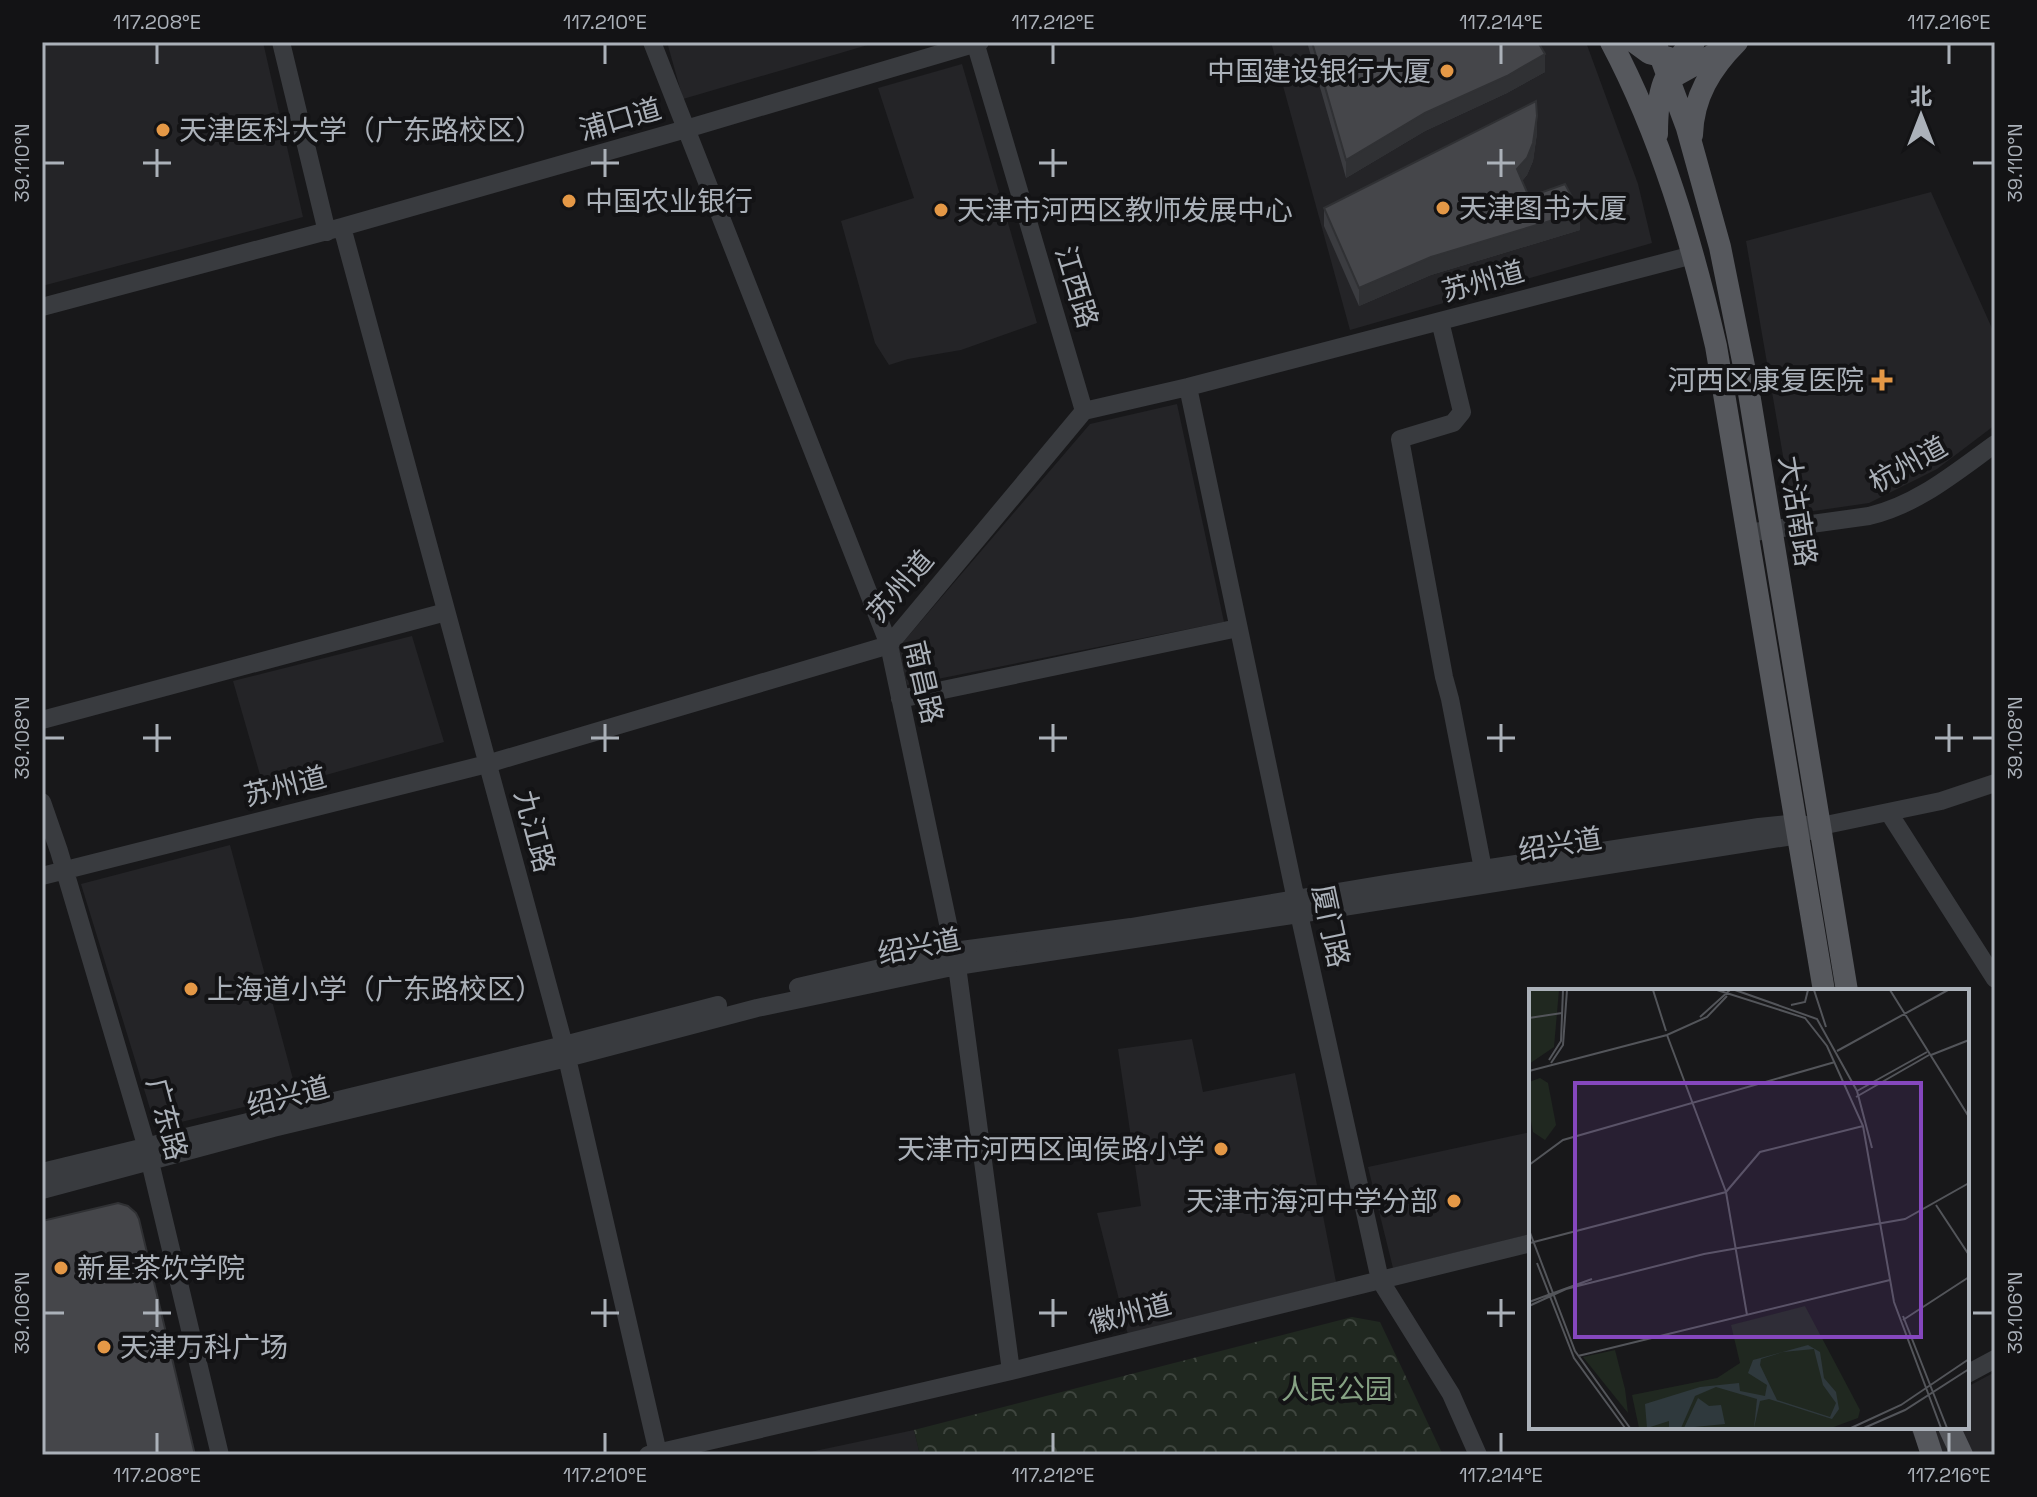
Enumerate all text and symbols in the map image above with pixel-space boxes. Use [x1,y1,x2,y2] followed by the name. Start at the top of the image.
[113,9,201,35] text: 117.208°E
[563,9,647,35] text: 117.210°E
[1011,9,1095,35] text: 117.212°E
[1459,9,1543,35] text: 117.214°E
[1907,9,1991,35] text: 117.216°E
[1207,53,1431,89] place label: 中国建设银行大厦
[1438,62,1456,80] marker: 中国建设银行大厦
[1881,76,1961,156] north arrow
[1910,82,1932,110] text: 北
[575,90,665,148] street label: 浦口道
[179,112,543,148] place label: 天津医科大学（广东路校区）
[154,121,172,139] marker: 天津医科大学（广东路校区）
[9,124,35,202] text: 39.110°N
[2002,124,2028,202] text: 39.110°N
[585,183,753,219] place label: 中国农业银行
[1459,190,1627,226] place label: 天津图书大厦
[560,192,578,210] marker: 中国农业银行
[957,192,1293,228] place label: 天津市河西区教师发展中心
[1434,199,1452,217] marker: 天津图书大厦
[932,201,950,219] marker: 天津市河西区教师发展中心
[1048,242,1106,332] street label: 江西路
[1438,253,1528,309] street label: 苏州道
[1668,362,1864,398] place label: 河西区康复医院
[1871,369,1893,391] marker: 河西区康复医院
[1863,428,1953,500] street label: 杭州道
[1771,453,1825,569] street label: 大沽南路
[859,542,941,630] street label: 苏州道
[897,637,951,727] street label: 南昌路
[9,697,35,779] text: 39.108°N
[2002,697,2028,779] text: 39.108°N
[240,758,330,814] street label: 苏州道
[507,786,563,876] street label: 九江路
[1516,820,1604,868] street label: 绍兴道
[1305,881,1357,971] street label: 厦门路
[874,920,964,972] street label: 绍兴道
[207,971,543,1007] place label: 上海道小学（广东路校区）
[182,980,200,998] marker: 上海道小学（广东路校区）
[1529,989,1969,1429] inset map
[243,1068,333,1124] street label: 绍兴道
[139,1074,195,1164] street label: 广东路
[897,1131,1205,1167] place label: 天津市河西区闽侯路小学
[1212,1140,1230,1158] marker: 天津市河西区闽侯路小学
[1186,1183,1438,1219] place label: 天津市海河中学分部
[1445,1192,1463,1210] marker: 天津市海河中学分部
[77,1250,245,1286] place label: 新星茶饮学院
[52,1259,70,1277] marker: 新星茶饮学院
[9,1272,35,1354] text: 39.106°N
[2002,1272,2028,1354] text: 39.106°N
[1085,1285,1175,1341] street label: 徽州道
[120,1329,288,1365] place label: 天津万科广场
[95,1338,113,1356] marker: 天津万科广场
[1281,1371,1393,1407] park label: 人民公园
[113,1462,201,1488] text: 117.208°E
[563,1462,647,1488] text: 117.210°E
[1011,1462,1095,1488] text: 117.212°E
[1459,1462,1543,1488] text: 117.214°E
[1907,1462,1991,1488] text: 117.216°E

